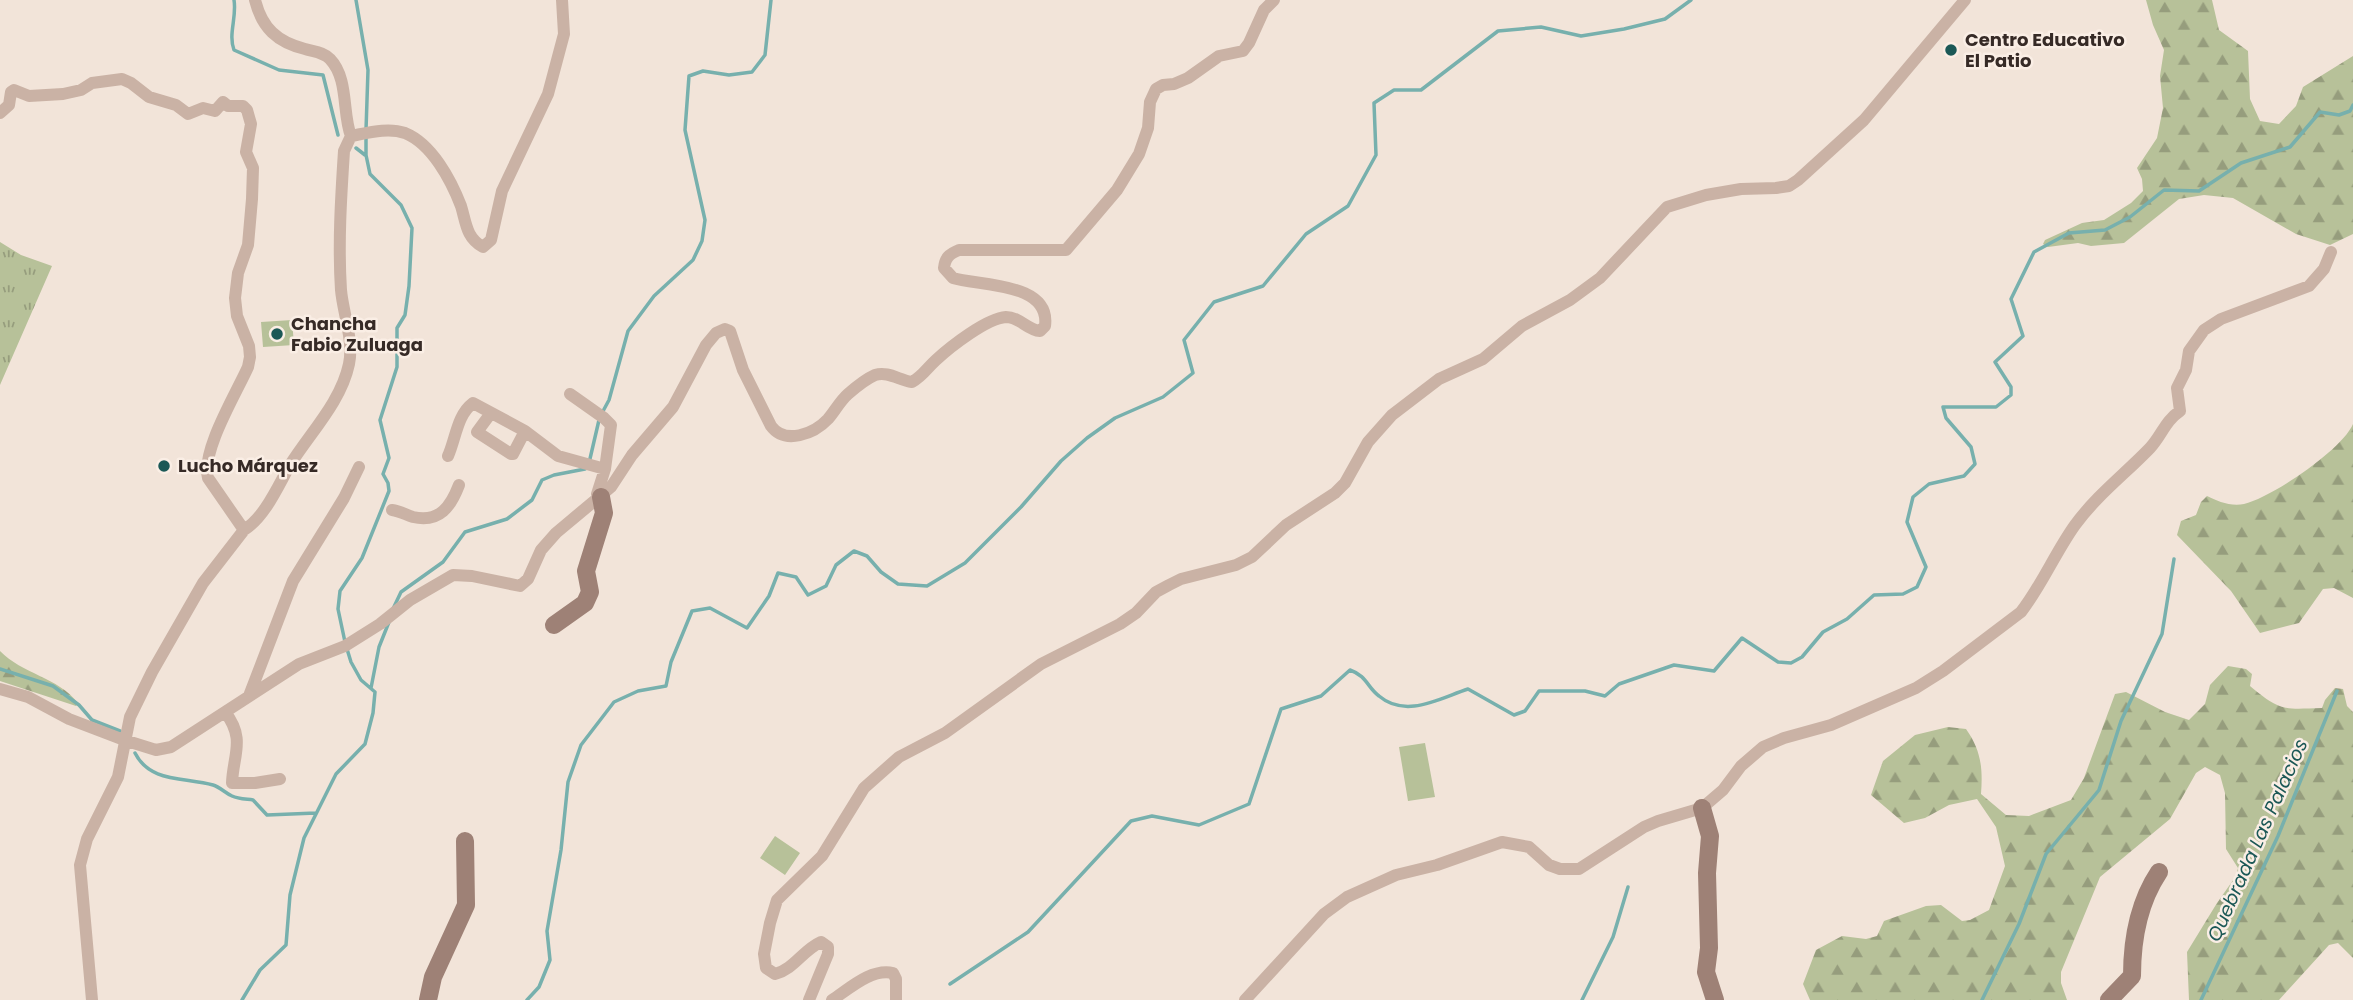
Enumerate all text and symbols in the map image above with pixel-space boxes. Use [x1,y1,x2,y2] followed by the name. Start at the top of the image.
[1965,27,2125,73] place label: Centro Educativo El Patio
[1943,42,1959,58] marker: Centro Educativo El Patio
[291,311,423,357] place label: Chancha Fabio Zuluaga
[269,326,285,342] marker: Chancha Fabio Zuluaga
[178,453,318,478] place label: Lucho Márquez
[156,458,172,474] marker: Lucho Márquez
[2201,735,2314,946] water label: Quebrada Las Palacios

